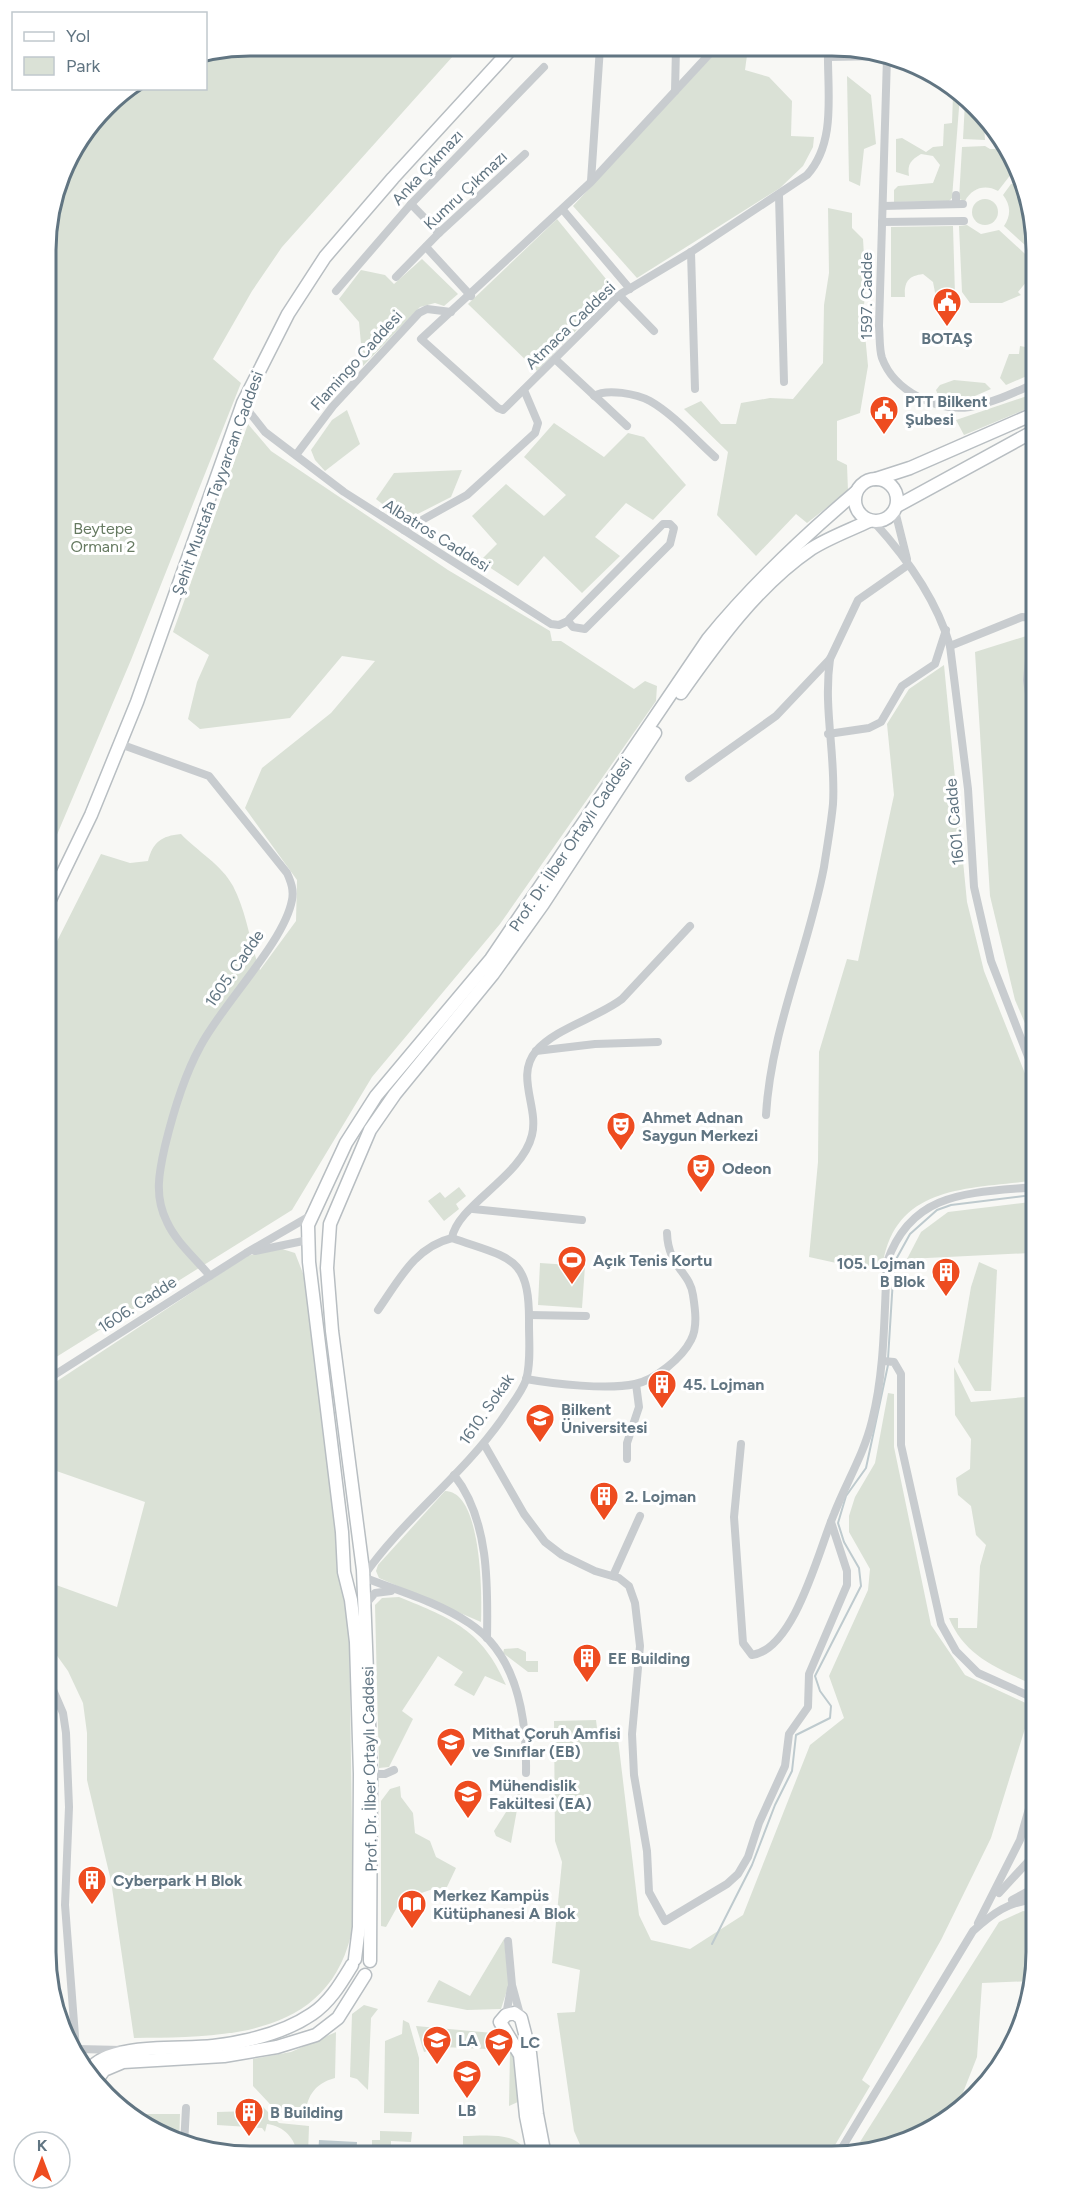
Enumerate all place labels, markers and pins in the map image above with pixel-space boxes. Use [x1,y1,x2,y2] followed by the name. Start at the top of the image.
[931,286,963,328] public building icon: BOTAŞ
[921,329,973,348] place label: BOTAŞ
[905,392,988,429] place label: PTT Bilkent Şubesi
[868,394,900,436] public building icon: PTT Bilkent Şubesi
[642,1108,758,1145] place label: Ahmet Adnan Saygun Merkezi
[605,1110,637,1152] theatre icon: Ahmet Adnan Saygun Merkezi
[685,1152,717,1194] theatre icon: Odeon
[722,1159,771,1178] place label: Odeon
[556,1244,588,1286] sports icon: Açık Tenis Kortu
[593,1251,712,1270] place label: Açık Tenis Kortu
[837,1254,925,1291] place label: 105. Lojman B Blok
[930,1256,962,1298] building icon: 105. Lojman B Blok
[646,1368,678,1410] building icon: 45. Lojman
[683,1375,764,1394] place label: 45. Lojman
[561,1400,648,1437] place label: Bilkent Üniversitesi
[524,1402,556,1444] school or university icon: Bilkent Üniversitesi
[588,1480,620,1522] building icon: 2. Lojman
[625,1487,696,1506] place label: 2. Lojman
[571,1642,603,1684] building icon: EE Building
[608,1649,690,1668] place label: EE Building
[472,1724,621,1761] place label: Mithat Çoruh Amfisi ve Sınıflar (EB)
[435,1726,467,1768] school or university icon: Mithat Çoruh Amfisi ve Sınıflar (EB)
[489,1776,592,1813] place label: Mühendislik Fakültesi (EA)
[452,1778,484,1820] school or university icon: Mühendislik Fakültesi (EA)
[76,1864,108,1906] building icon: Cyberpark H Blok
[113,1871,243,1890] place label: Cyberpark H Blok
[433,1886,576,1923] place label: Merkez Kampüs Kütüphanesi A Blok
[396,1888,428,1930] library icon: Merkez Kampüs Kütüphanesi A Blok
[421,2024,453,2066] school or university icon: LA
[483,2026,515,2068] school or university icon: LC
[458,2031,479,2050] place label: LA
[520,2033,541,2052] place label: LC
[451,2058,483,2100] school or university icon: LB
[233,2096,265,2138] building icon: B Building
[458,2101,476,2120] place label: LB
[270,2103,343,2122] place label: B Building

